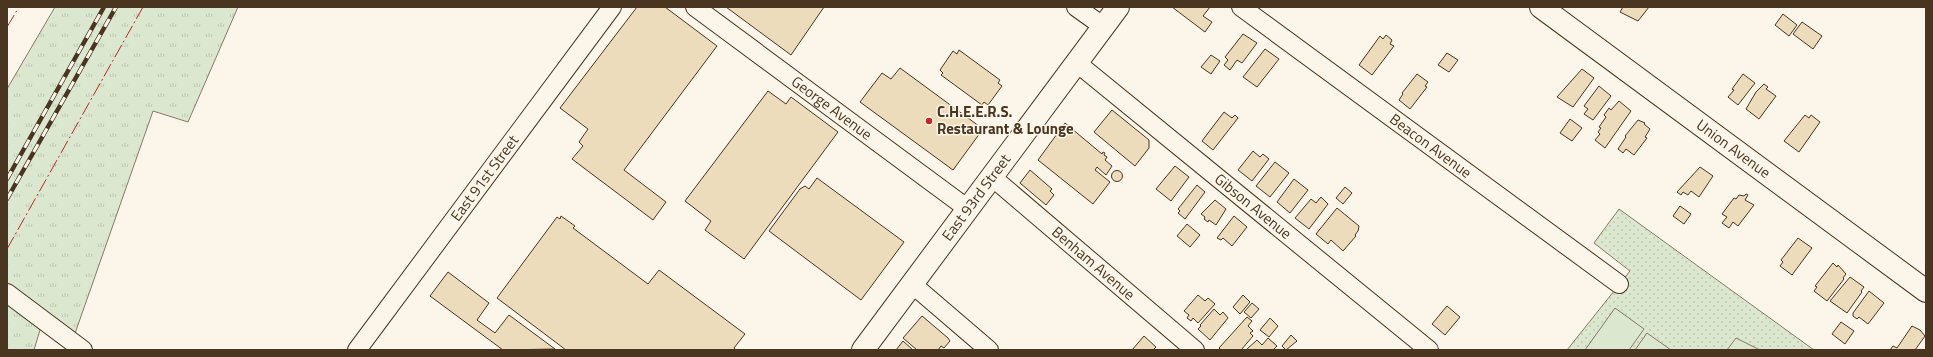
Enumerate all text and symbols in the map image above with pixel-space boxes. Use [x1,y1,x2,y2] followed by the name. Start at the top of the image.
[787,70,877,145] street label: George Avenue
[937,100,1074,140] place label: C.H.E.E.R.S. Restaurant & Lounge
[1385,108,1477,183] street label: Beacon Avenue
[1692,113,1776,184] street label: Union Avenue
[924,116,934,126] marker: C.H.E.E.R.S. Restaurant & Lounge
[444,129,525,226] street label: East 91st Street
[936,148,1016,245] street label: East 93rd Street
[1210,168,1297,245] street label: Gibson Avenue
[1047,221,1140,305] street label: Benham Avenue

